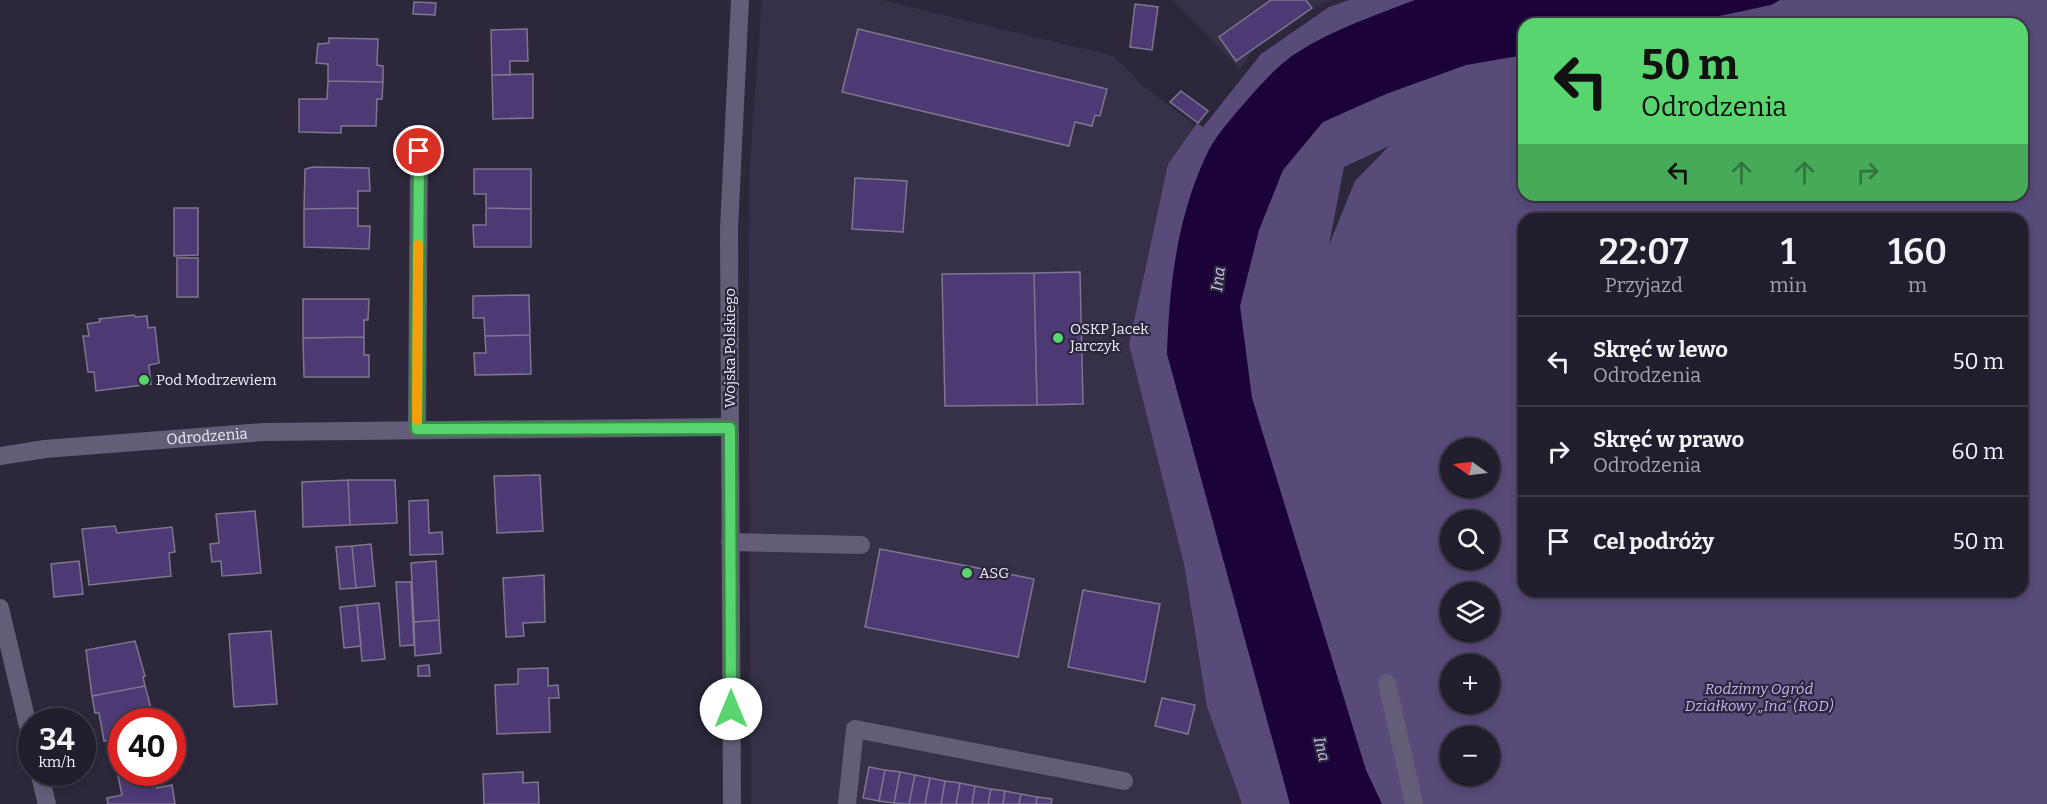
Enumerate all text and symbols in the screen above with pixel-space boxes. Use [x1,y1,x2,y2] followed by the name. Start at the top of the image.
[1641,40,1738,90] text: 50 m
[1542,42,1620,120] icon: left
[1641,91,1787,123] text: Odrodzenia
[393,125,444,176] pin
[402,134,435,167] icon: arrive
[1662,156,1695,189] icon: left
[1725,156,1758,189] icon: ahead
[1788,156,1821,189] icon: ahead
[1851,156,1884,189] icon: right
[1599,230,1689,274] text: 22:07
[1781,230,1796,274] text: 1
[1888,230,1947,274] text: 160
[1207,266,1229,292] water label: Ina
[1605,273,1683,297] text: Przyjazd
[1769,273,1807,297] text: min
[1908,273,1927,297] text: m
[721,288,739,408] street label: Wojska Polskiego
[1069,320,1149,355] place label: OSKP Jacek Jarczyk
[1051,331,1065,345] marker: OSKP Jacek Jarczyk
[1593,336,1728,363] text: Skręć w lewo
[1542,345,1575,378] icon: left
[1953,348,2004,375] text: 50 m
[1593,363,1701,387] text: Odrodzenia
[156,371,277,389] place label: Pod Modrzewiem
[137,373,151,387] marker: Pod Modrzewiem
[166,424,248,449] street label: Odrodzenia
[1593,426,1744,453] text: Skręć w prawo
[1542,435,1575,468] icon: right
[1440,438,1500,498] north arrow
[1440,438,1500,786] map controls
[1952,438,2004,465] text: 60 m
[1593,453,1701,477] text: Odrodzenia
[1440,510,1500,570] button: search
[1542,525,1575,558] icon: arrive
[1593,528,1714,555] text: Cel podróży
[1953,528,2004,555] text: 50 m
[979,564,1009,582] place label: ASG
[960,566,974,580] marker: ASG
[1440,582,1500,642] button: layers
[1440,654,1500,714] button: +
[699,677,763,741] position arrow
[1685,680,1834,715] park label: Rodzinny Ogród Działkowy „Ina“ (ROD)
[108,708,186,786] speed limit sign: 40
[39,722,75,758] text: 34
[1440,726,1500,786] button: −
[1310,735,1334,763] water label: Ina
[38,753,76,771] text: km/h

